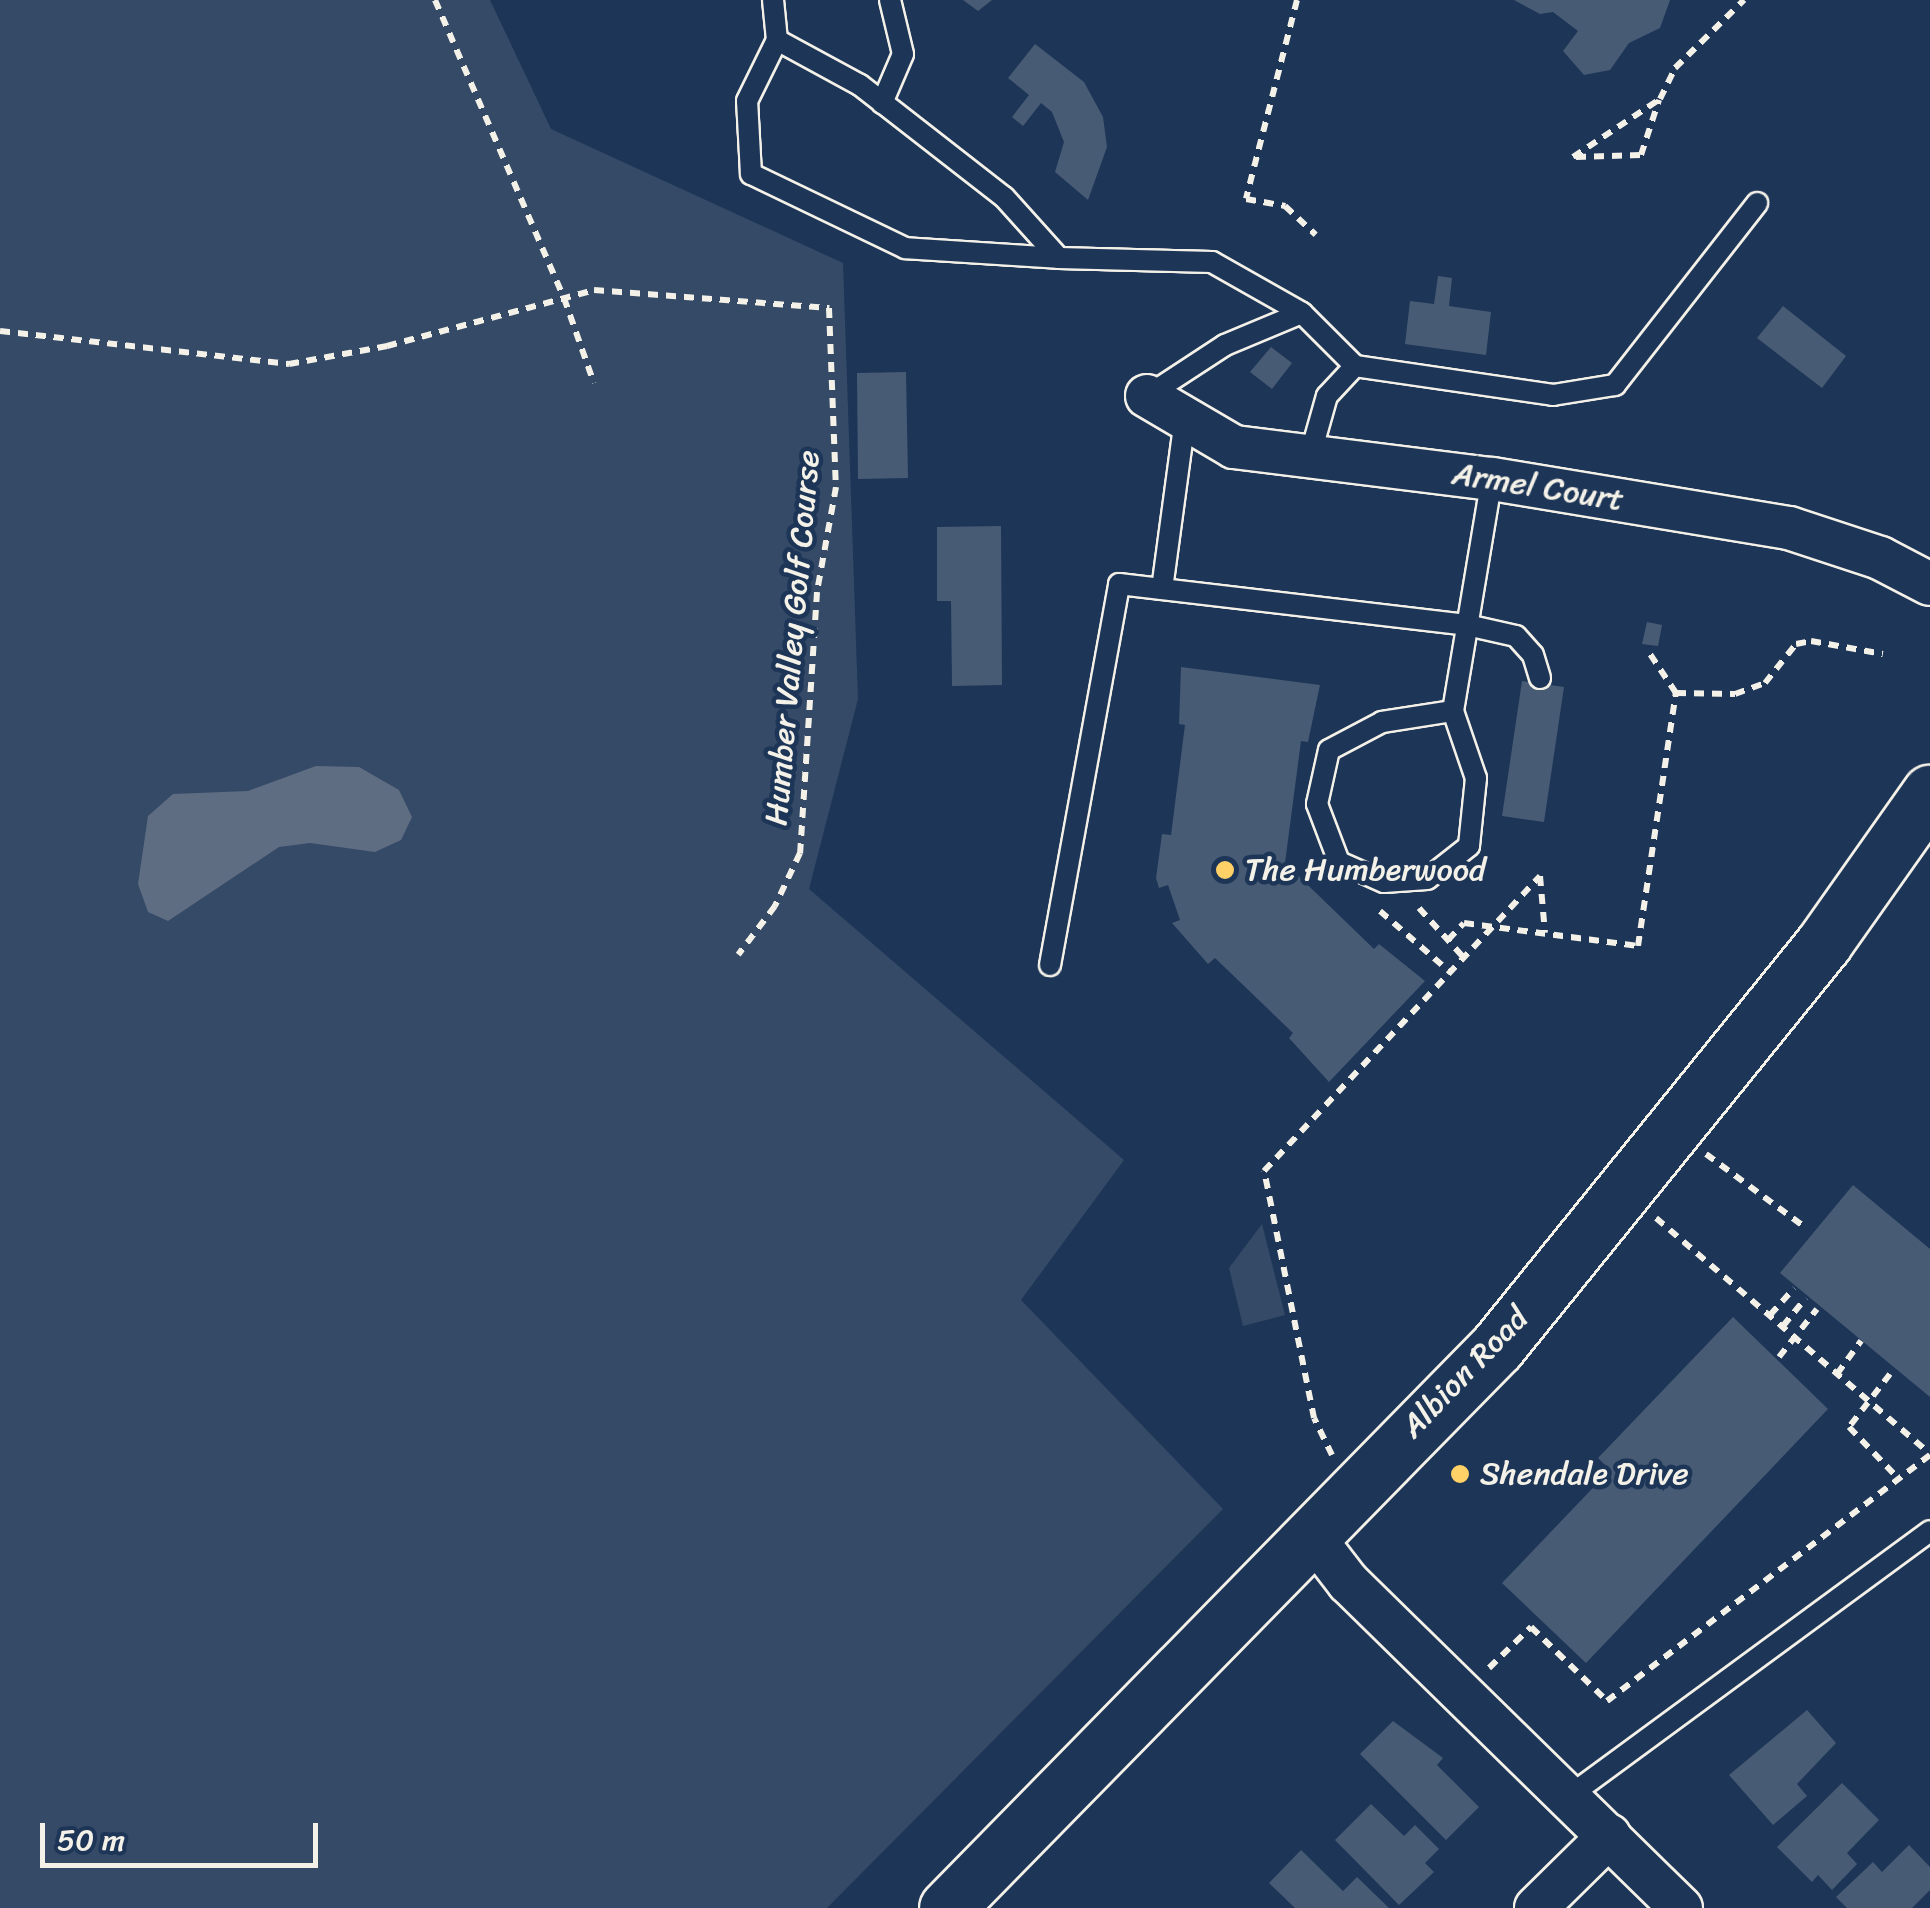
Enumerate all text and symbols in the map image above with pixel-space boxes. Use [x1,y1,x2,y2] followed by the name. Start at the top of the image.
[757,449,829,827] street label: Humber Valley Golf Course
[1450,455,1626,519] street label: Armel Court
[1245,851,1486,889] place label: The Humberwood
[1214,859,1236,881] marker: The Humberwood
[1393,1300,1537,1446] street label: Albion Road
[1480,1455,1689,1493] place label: Shendale Drive
[1449,1463,1471,1485] marker: Shendale Drive
[45,1803,322,1865] scale bar
[57,1813,125,1867] text: 50 m

